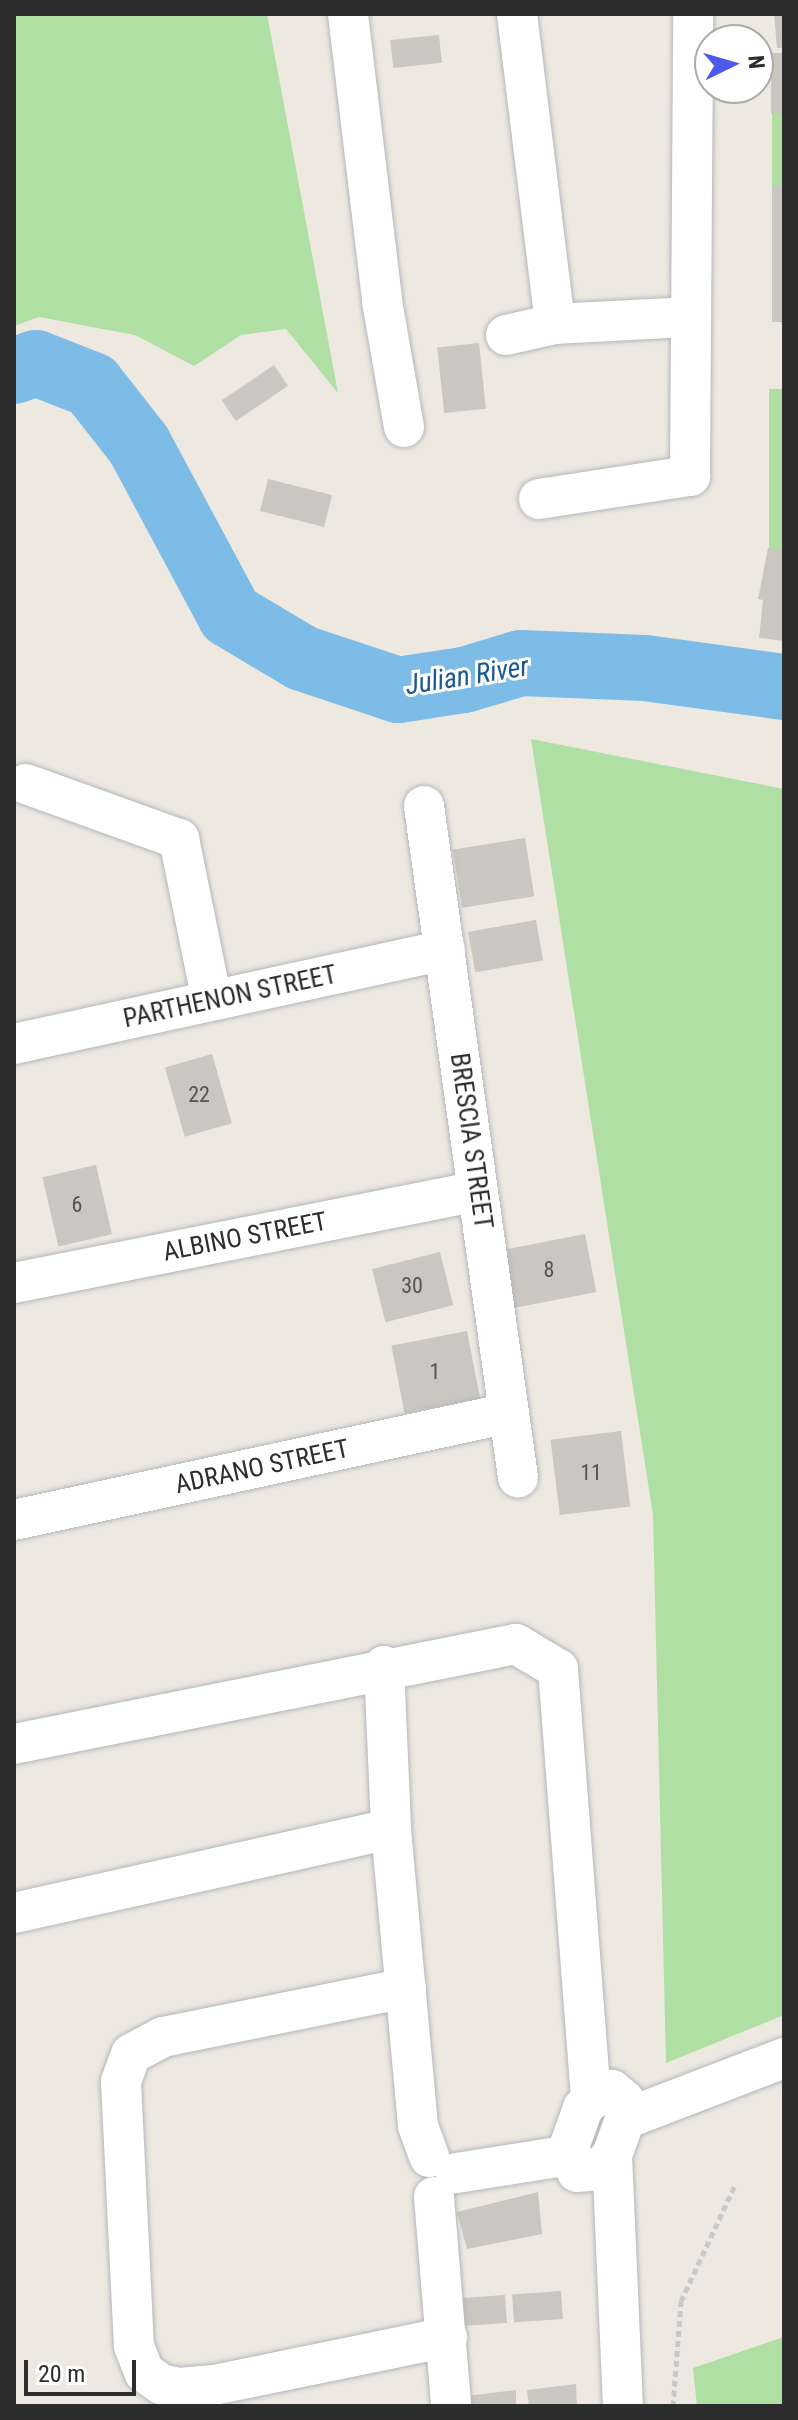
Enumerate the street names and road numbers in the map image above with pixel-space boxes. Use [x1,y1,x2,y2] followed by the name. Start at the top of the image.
[120,959,340,1035] street label: PARTHENON STREET
[443,1051,499,1231] street label: BRESCIA STREET
[160,1206,330,1268] street label: ALBINO STREET
[172,1433,352,1501] street label: ADRANO STREET

